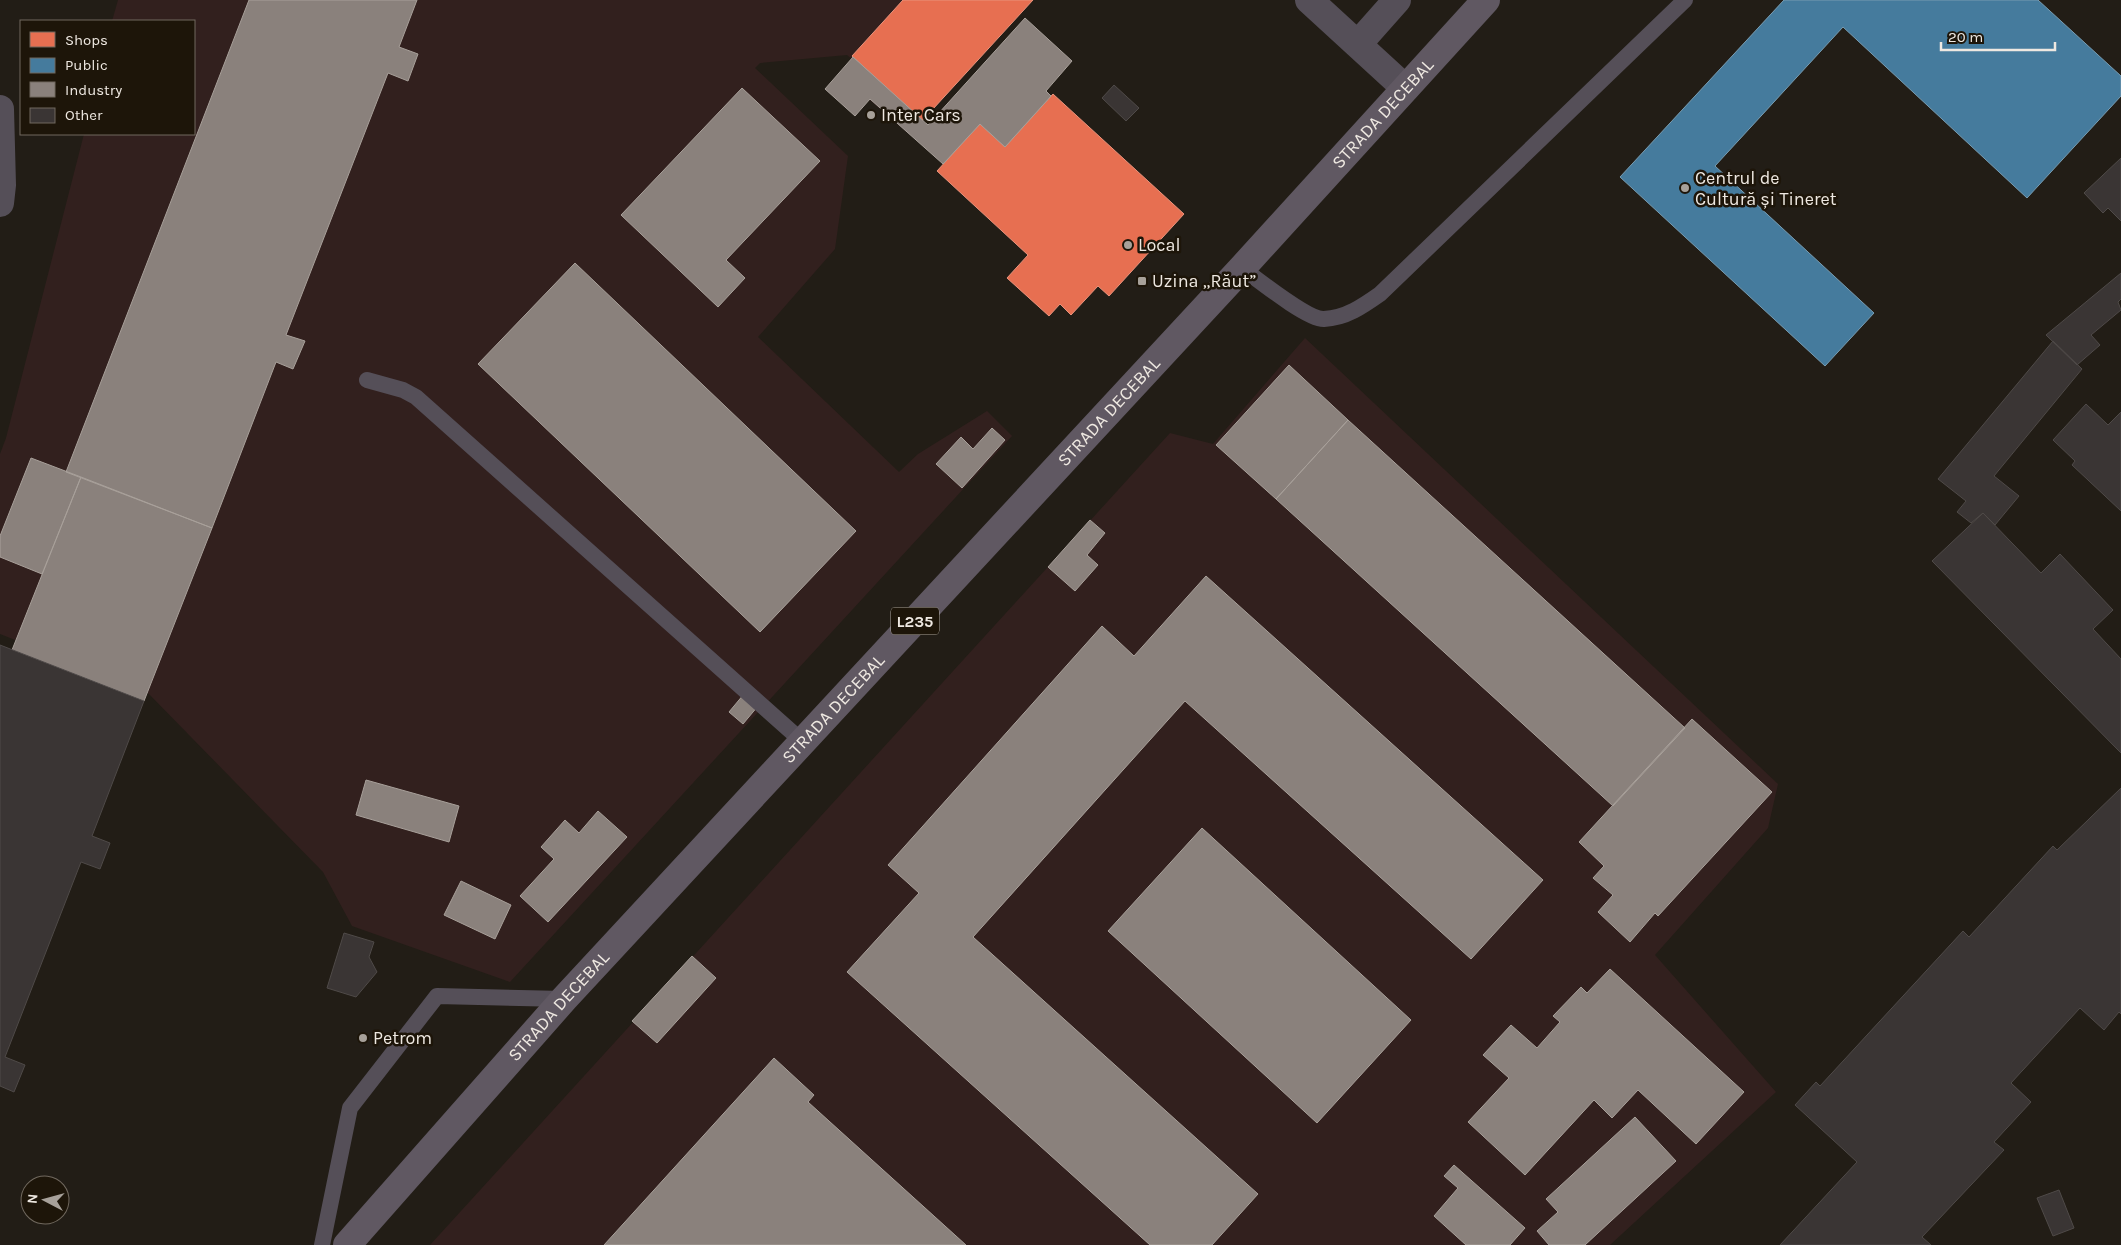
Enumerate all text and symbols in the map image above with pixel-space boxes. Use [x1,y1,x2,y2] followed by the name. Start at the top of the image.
[20,20,195,135] legend
[1941,20,2055,52] scale bar
[1948,28,1983,46] text: 20 m
[65,31,108,49] text: Shops
[1327,54,1439,173] street label: STRADA DECEBAL
[65,56,108,74] text: Public
[65,81,122,99] text: Industry
[881,104,961,126] place label: Inter Cars
[65,106,103,124] text: Other
[865,109,877,121] marker: Inter Cars
[1695,167,1837,210] place label: Centrul de Cultură și Tineret
[1679,182,1691,194] marker: Centrul de Cultură și Tineret
[1138,234,1181,256] place label: Local
[1122,239,1134,251] marker: Local
[1152,270,1256,292] place label: Uzina „Răut”
[1136,275,1148,287] marker: Uzina „Răut”
[1053,352,1165,471] street label: STRADA DECEBAL
[891,608,939,634] road number: L235
[777,649,890,768] street label: STRADA DECEBAL
[503,946,614,1066] street label: STRADA DECEBAL
[373,1027,432,1049] place label: Petrom
[357,1032,369,1044] marker: Petrom
[20,1175,70,1225] north arrow
[24,1193,42,1205] text: N

